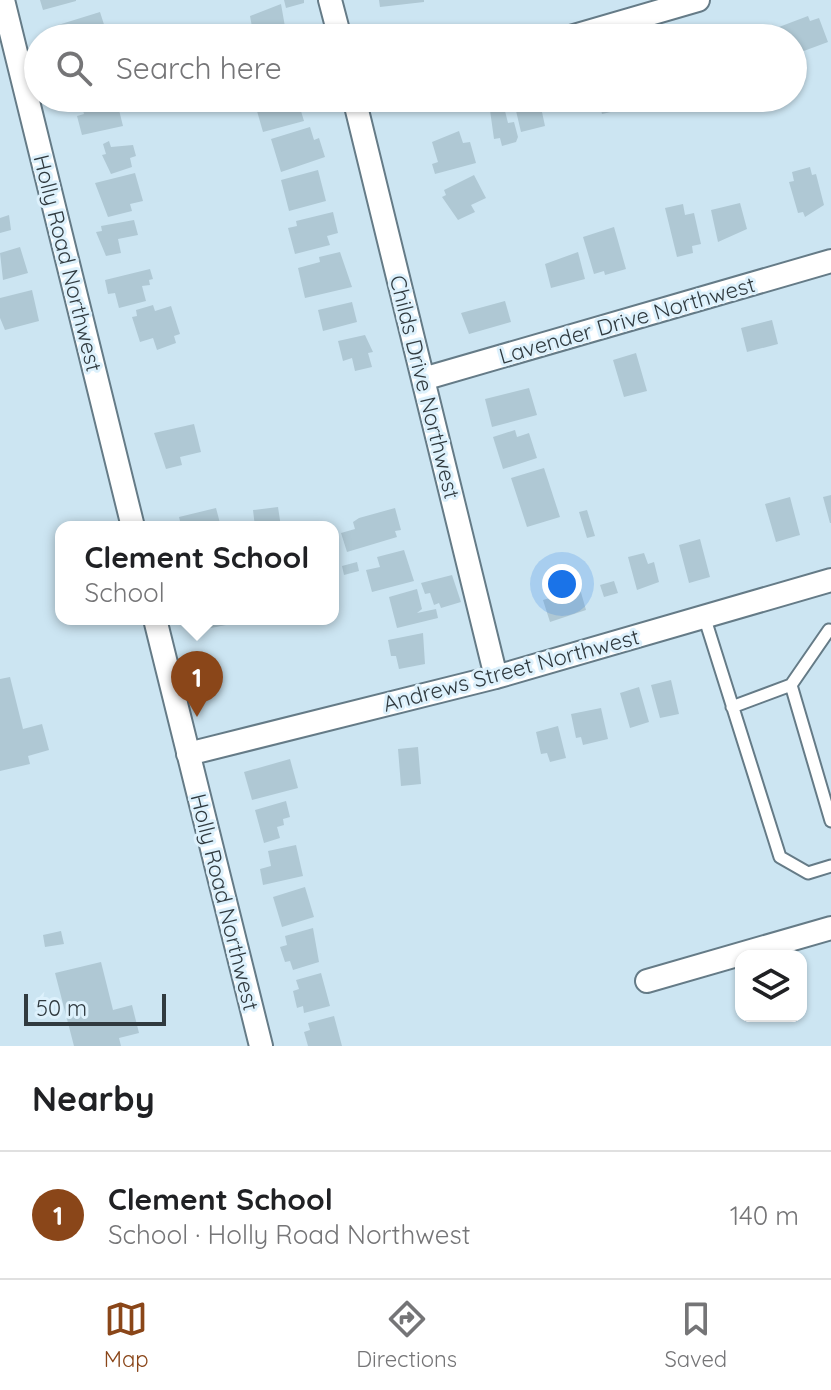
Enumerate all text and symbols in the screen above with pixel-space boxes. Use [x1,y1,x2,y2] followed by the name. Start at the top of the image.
[24,24,807,112] search box
[52,46,96,90] icon: search
[116,49,282,87] text: Search here
[28,152,108,374] street label: Holly Road Northwest
[496,270,758,370] street label: Lavender Drive Northwest
[384,272,466,502] street label: Childs Drive Northwest
[55,521,339,625] popup
[85,538,309,576] text: Clement School
[542,564,582,604] your location
[85,576,165,609] text: School
[380,622,642,718] street label: Andrews Street Northwest
[171,651,223,717] pin: 1
[185,791,265,1013] street label: Holly Road Northwest
[735,950,807,1022] map controls
[735,950,807,1022] button: layers
[24,990,166,1026] scale bar
[36,994,87,1022] text: 50 m
[32,1077,155,1120] text: Nearby
[108,1180,333,1218] text: Clement School
[53,1199,63,1232] text: 1
[730,1199,799,1232] text: 140 m
[108,1218,470,1251] text: School · Holly Road Northwest
[104,1297,149,1373] tab: Map
[356,1297,457,1373] tab: Directions
[664,1297,727,1373] tab: Saved

